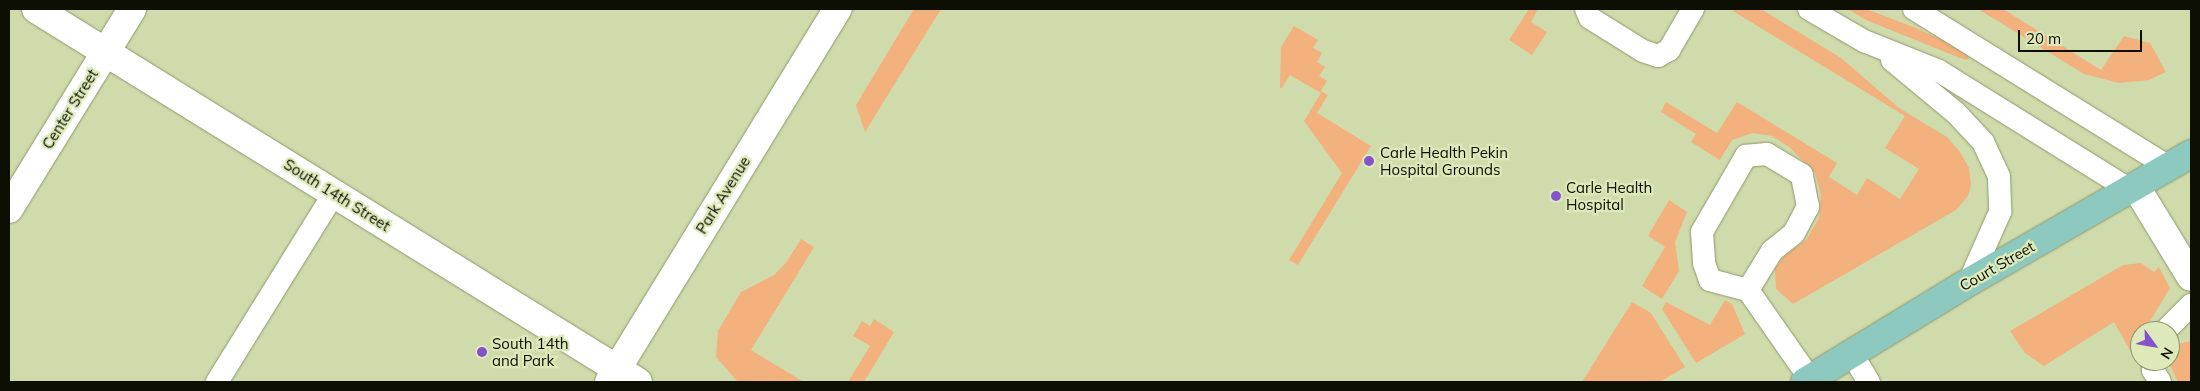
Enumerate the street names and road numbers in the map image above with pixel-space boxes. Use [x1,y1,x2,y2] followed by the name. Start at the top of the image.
[38,66,102,152] street label: Center Street
[692,153,754,237] street label: Park Avenue
[281,155,393,235] street label: South 14th Street
[1956,237,2038,295] street label: Court Street

